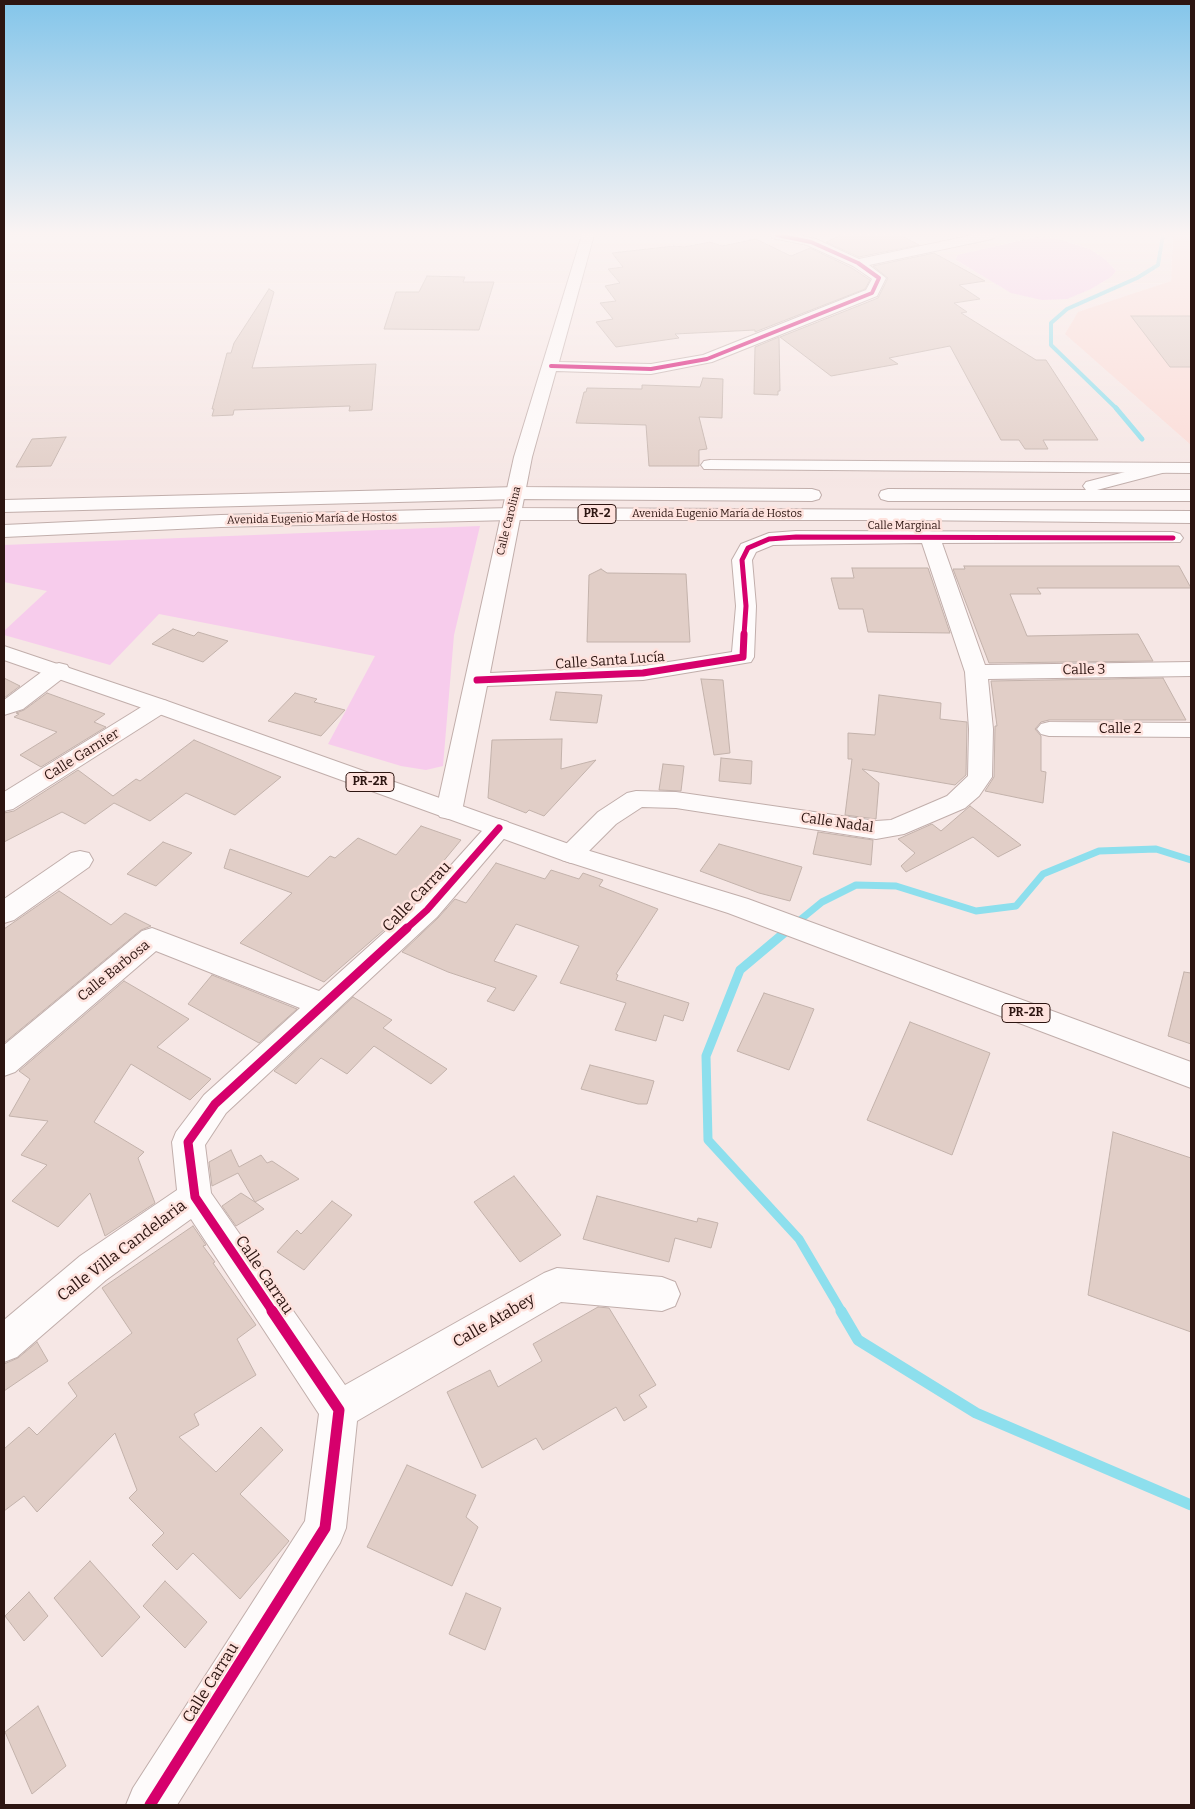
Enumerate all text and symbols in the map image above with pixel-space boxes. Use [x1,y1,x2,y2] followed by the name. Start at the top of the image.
[494,485,524,557] street label: Calle Carolina
[578,504,616,524] road number: PR-2
[632,507,802,521] street label: Avenida Eugenio María de Hostos
[227,511,397,527] street label: Avenida Eugenio María de Hostos
[867,519,941,533] street label: Calle Marginal
[555,649,665,673] street label: Calle Santa Lucía
[1062,661,1106,679] street label: Calle 3
[1099,721,1141,737] street label: Calle 2
[41,725,123,785] street label: Calle Garnier
[346,772,394,792] road number: PR-2R
[800,810,874,836] street label: Calle Nadal
[379,858,455,936] street label: Calle Carrau
[75,937,153,1005] street label: Calle Barbosa
[1002,1004,1050,1022] road number: PR-2R
[54,1196,190,1306] street label: Calle Villa Candelaria
[231,1232,297,1318] street label: Calle Carrau
[450,1290,538,1352] street label: Calle Atabey
[179,1639,243,1727] street label: Calle Carrau

